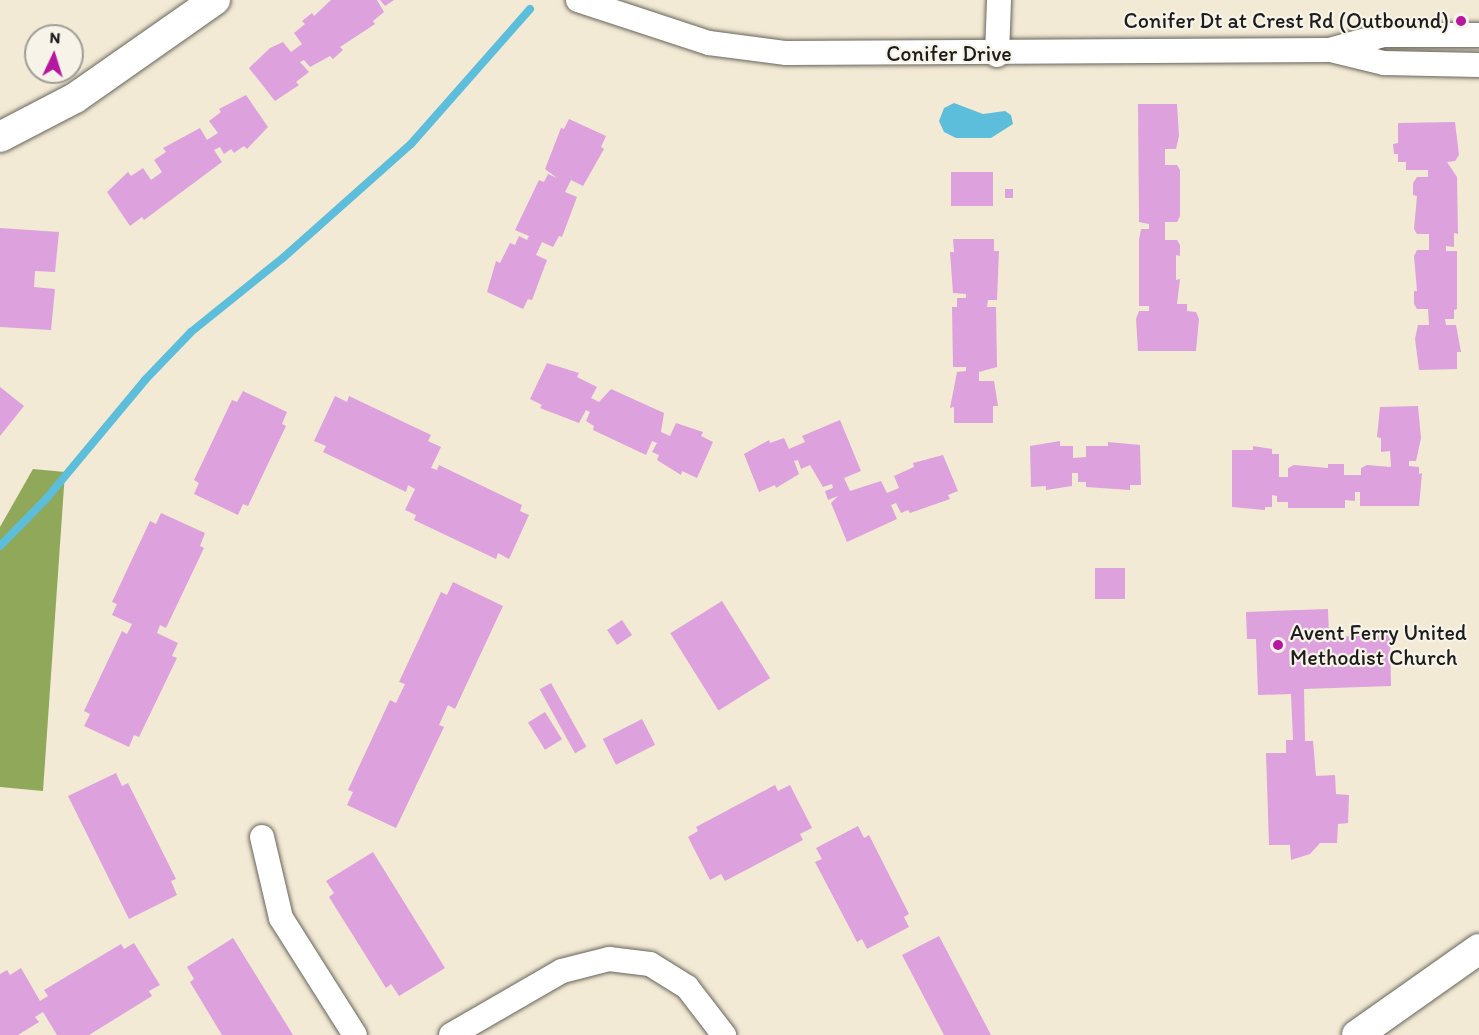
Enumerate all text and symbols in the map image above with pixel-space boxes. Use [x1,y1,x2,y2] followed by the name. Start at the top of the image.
[1124,8,1449,34] place label: Conifer Dt at Crest Rd (Outbound)
[1454,14,1468,28] marker: Conifer Dt at Crest Rd (Outbound)
[24,24,84,84] north arrow
[49,28,61,47] text: N
[886,41,1012,67] street label: Conifer Drive
[1290,619,1466,670] place label: Avent Ferry United Methodist Church
[1271,638,1285,652] marker: Avent Ferry United Methodist Church

